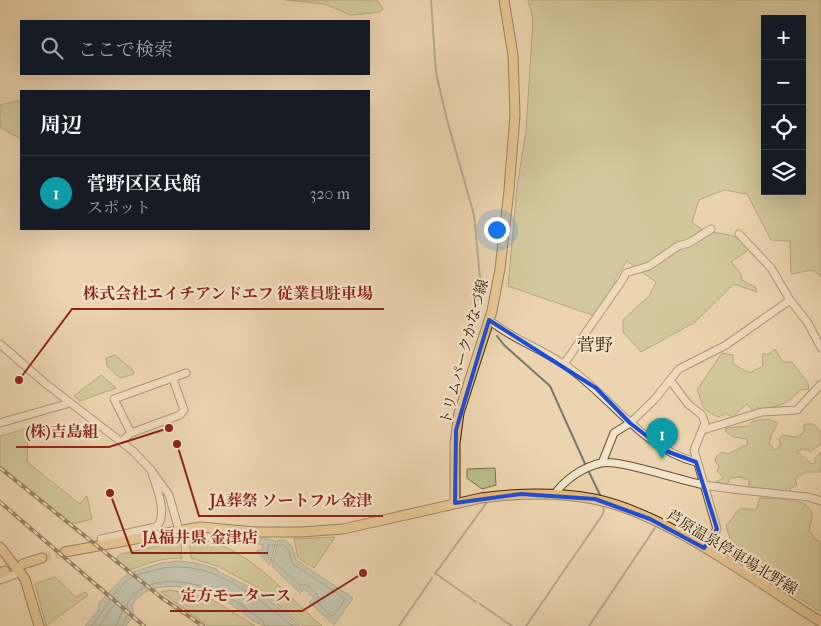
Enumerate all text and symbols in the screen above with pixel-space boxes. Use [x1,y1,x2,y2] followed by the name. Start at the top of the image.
[761,15,806,195] map controls
[761,15,806,60] button: +
[20,20,370,75] search box
[38,34,66,62] icon: search
[78,39,173,61] text: ここで検索
[761,60,806,105] button: −
[761,105,806,150] button: locate
[40,113,82,137] text: 周辺
[761,150,806,195] button: layers
[87,173,201,195] text: 菅野区区民館
[53,184,59,203] text: 1
[310,184,350,203] text: 320 m
[87,198,151,217] text: スポット
[484,217,510,243] your location
[436,277,492,427] street label: トリムパークかなづ線
[72,278,384,309] callout: 株式会社エイチアンドエフ 従業員駐車場
[83,284,373,303] text: 株式会社エイチアンドエフ 従業員駐車場
[577,335,613,356] district label: 菅野
[16,416,109,447] callout: (株)吉島組
[646,418,678,459] pin: 1
[26,422,98,442] text: (株)吉島組
[199,485,383,516] callout: JA葬祭 ソートフル金津
[208,491,372,511] text: JA葬祭 ソートフル金津
[663,506,801,598] street label: 芦原温泉停車場北野線
[132,522,268,553] callout: JA福井県 金津店
[140,528,258,548] text: JA福井県 金津店
[170,580,302,611] callout: 定方モータース
[181,586,291,605] text: 定方モータース

